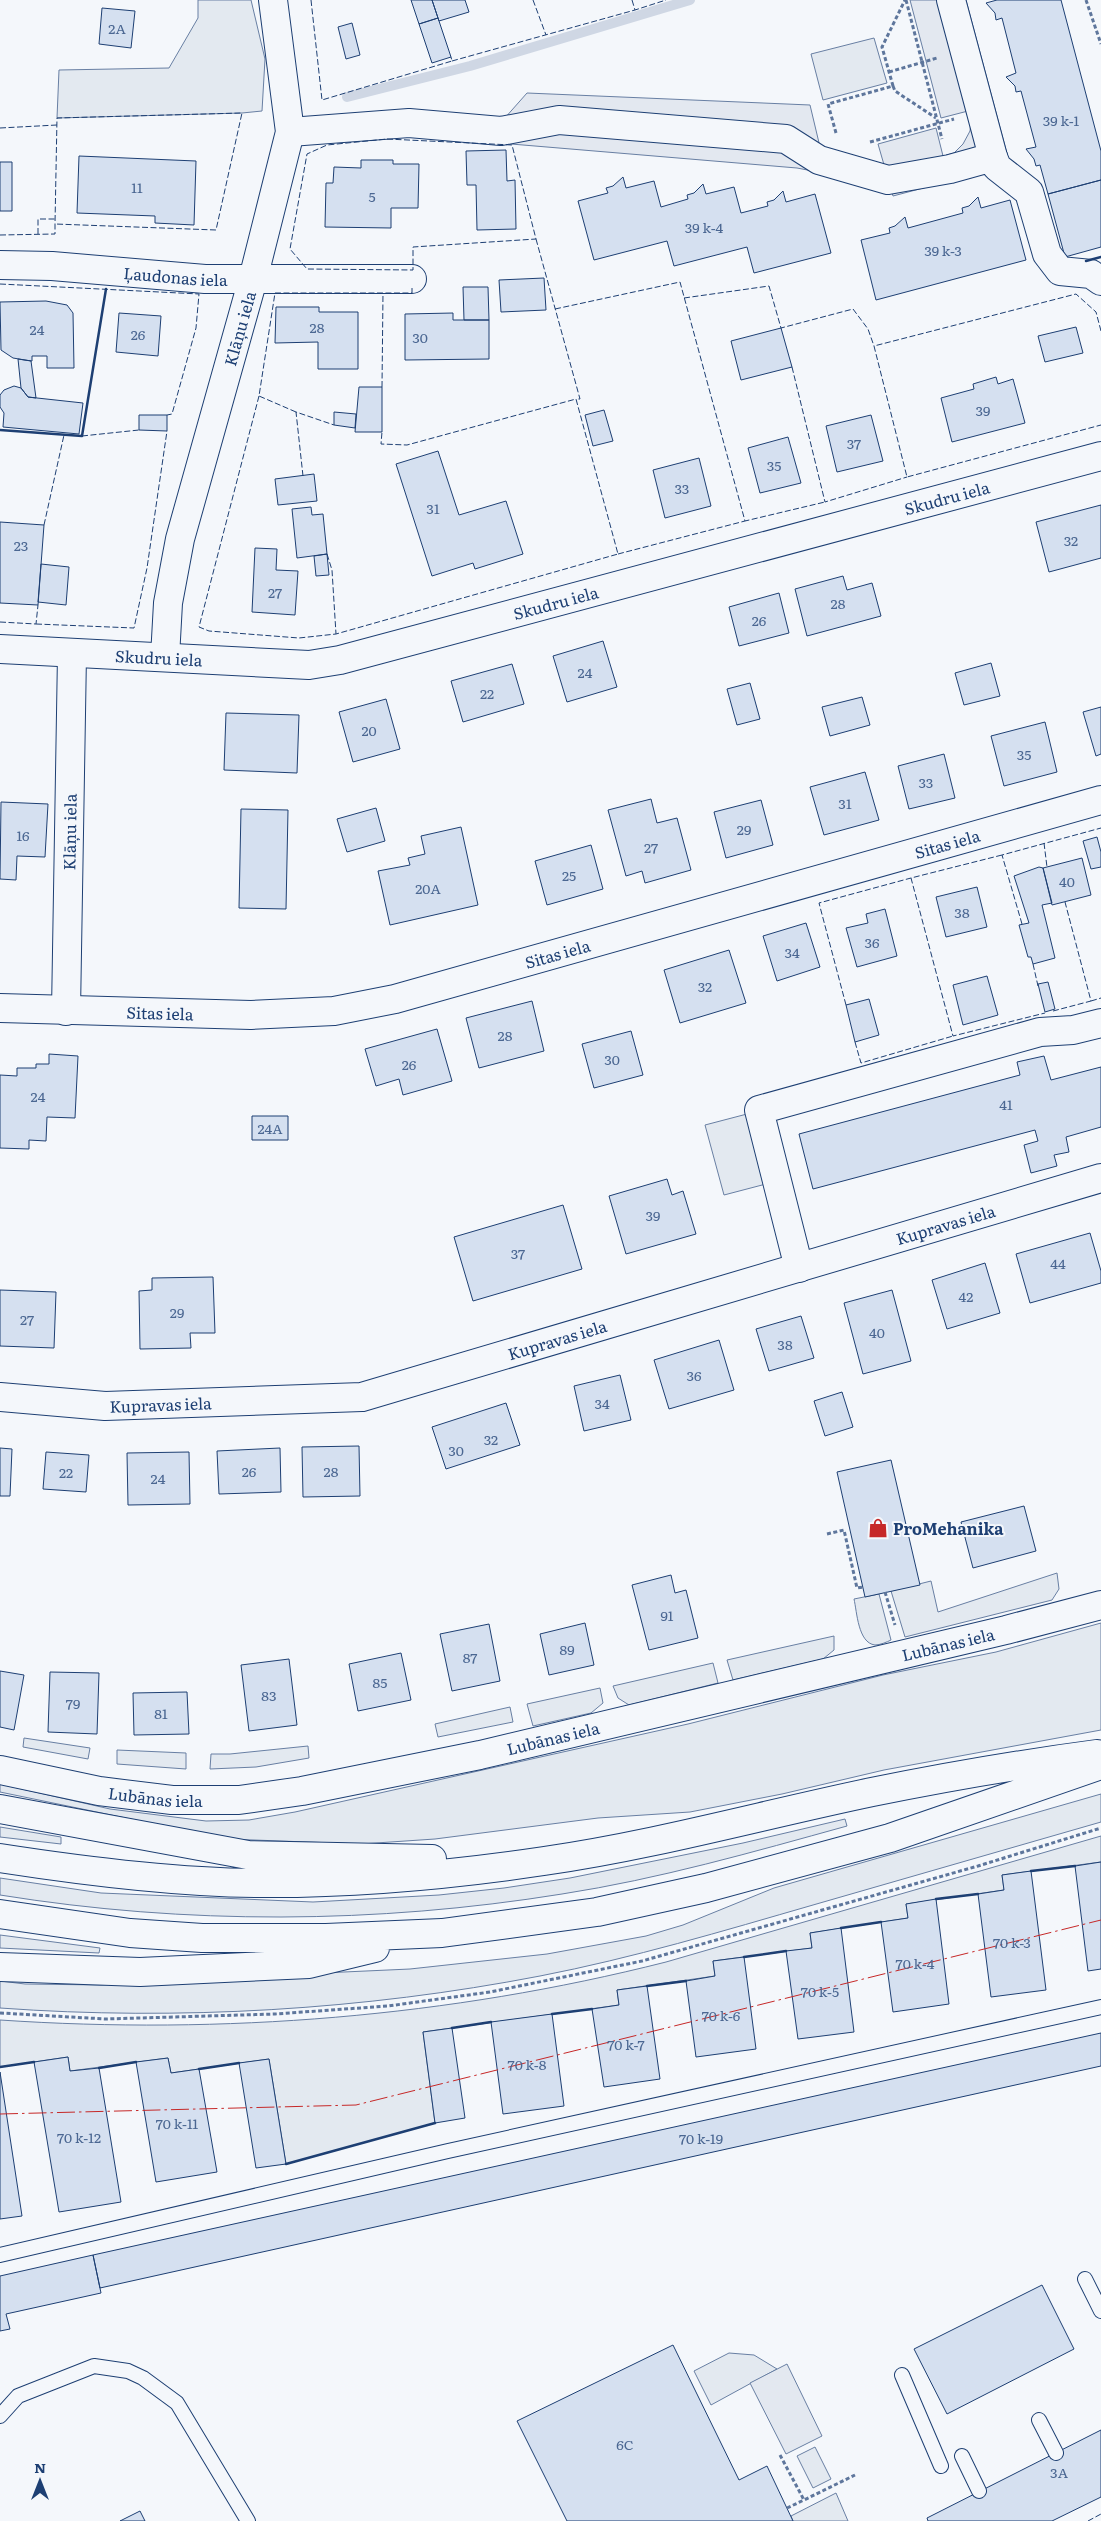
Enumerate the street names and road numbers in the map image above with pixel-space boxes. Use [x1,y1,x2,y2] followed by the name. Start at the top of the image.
[123,260,228,291] street label: Ļaudonas iela
[217,288,261,369] street label: Klāņu iela
[901,474,992,520] street label: Skudru iela
[510,579,601,625] street label: Skudru iela
[115,643,203,671] street label: Skudru iela
[56,793,82,871] street label: Klāņu iela
[912,823,983,864] street label: Sitas iela
[522,932,593,974] street label: Sitas iela
[126,1000,194,1025] street label: Sitas iela
[893,1198,998,1250] street label: Kupravas iela
[505,1313,610,1365] street label: Kupravas iela
[109,1390,213,1418] street label: Kupravas iela
[899,1621,997,1666] street label: Lubānas iela
[504,1715,602,1760] street label: Lubānas iela
[107,1780,203,1812] street label: Lubānas iela

